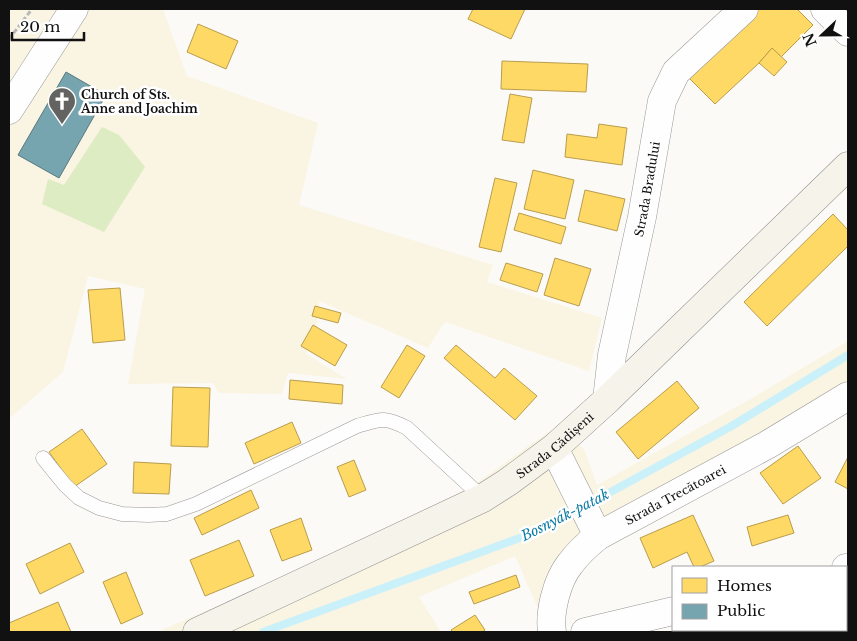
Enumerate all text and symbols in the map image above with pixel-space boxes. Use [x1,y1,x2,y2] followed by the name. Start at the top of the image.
[12,10,85,42] scale bar
[797,10,847,60] north arrow
[20,17,60,36] text: 20 m
[799,30,821,49] text: N
[47,86,77,125] church icon: Church of Sts. Anne and Joachim
[80,87,199,116] place label: Church of Sts. Anne and Joachim
[630,140,662,238] street label: Strada Bradului
[513,409,596,481] street label: Strada Cădișeni
[622,461,728,528] street label: Strada Trecătoarei
[517,485,612,545] water label: Bosnyák-patak
[672,566,847,631] legend
[717,576,772,595] text: Homes
[717,601,765,620] text: Public

